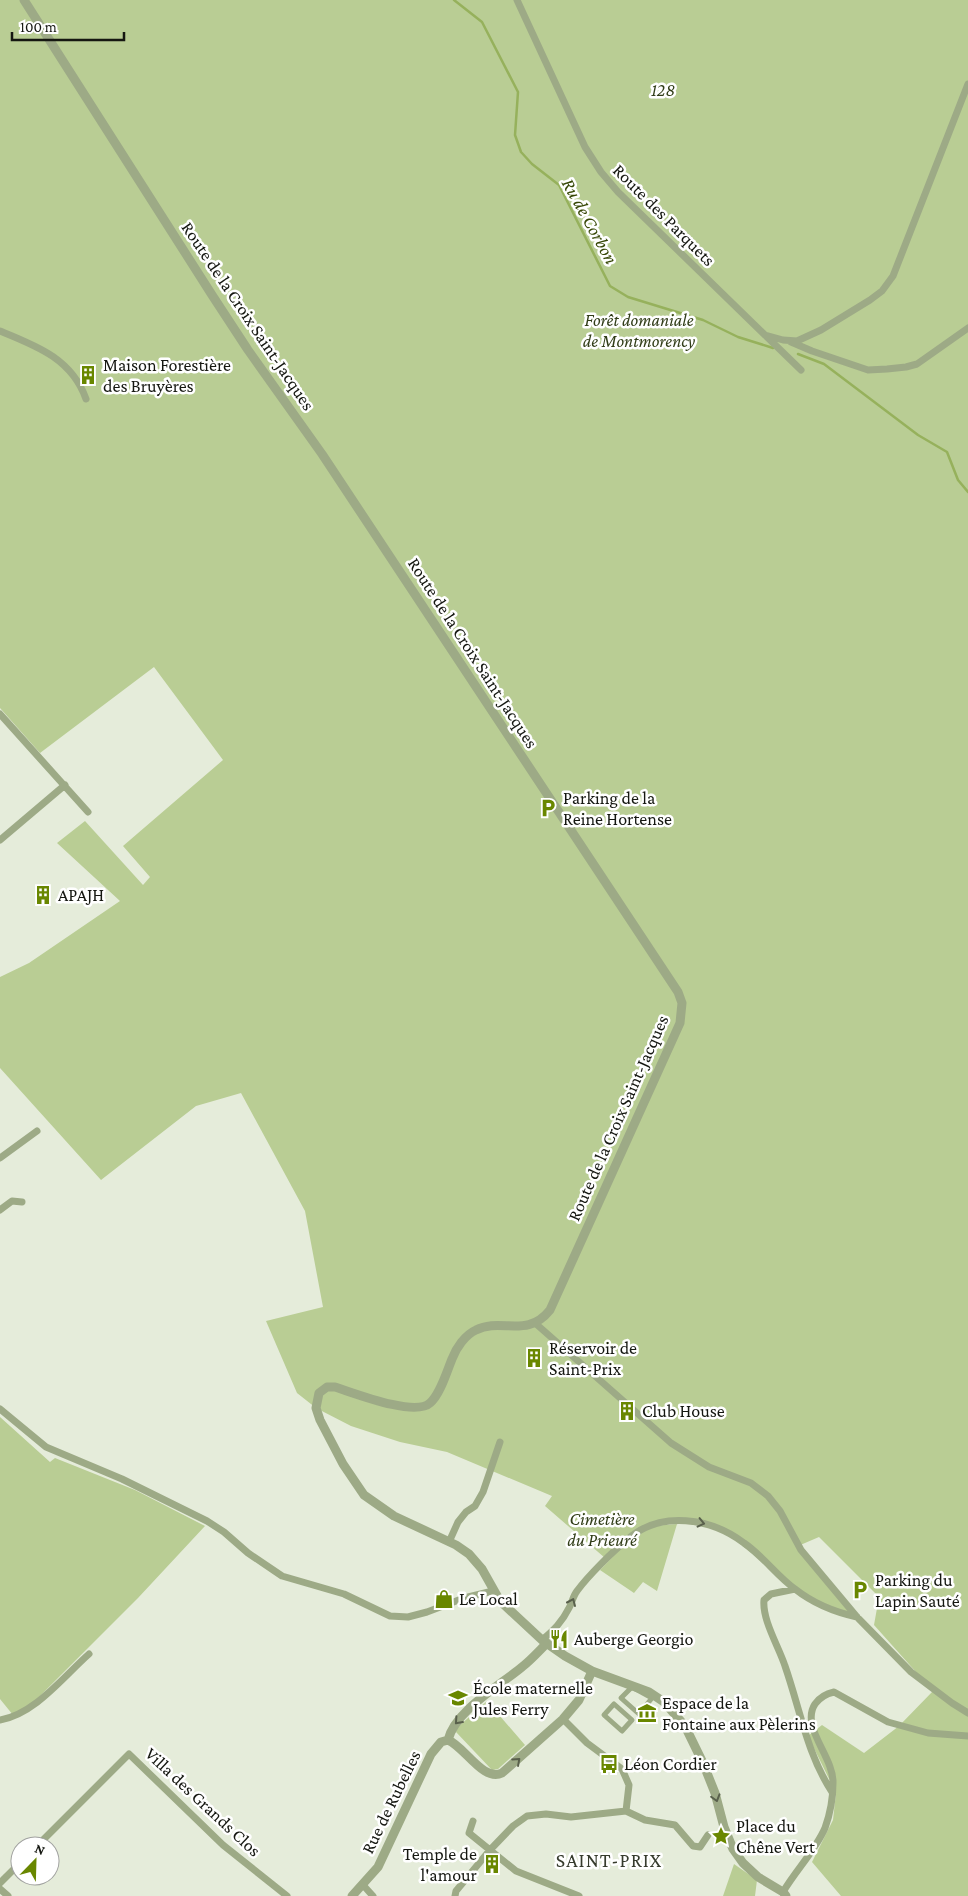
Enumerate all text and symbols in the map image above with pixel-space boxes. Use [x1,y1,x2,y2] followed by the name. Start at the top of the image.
[12,10,125,42] scale bar
[20,19,57,35] text: 100 m
[651,80,675,100] park label: 128
[609,160,719,270] street label: Route des Parquets
[558,174,622,268] water label: Ru de Corbon
[177,218,319,414] street label: Route de la Croix Saint-Jacques
[583,310,696,351] park label: Forêt domaniale de Montmorency
[103,355,231,396] place label: Maison Forestière des Bruyères
[77,364,99,386] building icon: Maison Forestière des Bruyères
[404,554,542,752] street label: Route de la Croix Saint-Jacques
[563,788,672,829] place label: Parking de la Reine Hortense
[537,797,559,819] parking icon: Parking de la Reine Hortense
[32,884,54,906] building icon: APAJH
[58,885,104,905] place label: APAJH
[564,1012,672,1224] street label: Route de la Croix Saint-Jacques
[549,1338,637,1379] place label: Réservoir de Saint-Prix
[523,1347,545,1369] building icon: Réservoir de Saint-Prix
[616,1400,638,1422] building icon: Club House
[642,1401,725,1421] place label: Club House
[567,1509,638,1550] park label: Cimetière du Prieuré
[696,1517,705,1528] one-way arrow
[875,1570,960,1611] place label: Parking du Lapin Sauté
[849,1579,871,1601] parking icon: Parking du Lapin Sauté
[433,1588,455,1610] shop icon: Le Local
[459,1589,518,1609] place label: Le Local
[565,1598,576,1607] one-way arrow
[548,1628,570,1650] restaurant icon: Auberge Georgio
[574,1629,693,1649] place label: Auberge Georgio
[471,1678,593,1719] place label: École maternelle Jules Ferry
[447,1687,469,1709] school or university icon: École maternelle Jules Ferry
[662,1693,816,1734] place label: Espace de la Fontaine aux Pèlerins
[636,1702,658,1724] museum icon: Espace de la Fontaine aux Pèlerins
[455,1716,464,1725] one-way arrow
[141,1743,265,1861] street label: Villa des Grands Clos
[357,1747,425,1857] street label: Rue de Rubelles
[598,1753,620,1775] bus stop icon: Léon Cordier
[624,1754,717,1774] place label: Léon Cordier
[511,1758,520,1767] one-way arrow
[710,1793,721,1802] one-way arrow
[736,1816,816,1857] place label: Place du Chêne Vert
[710,1825,732,1847] place icon: Place du Chêne Vert
[10,1836,60,1886] north arrow
[33,1840,48,1858] text: N
[403,1844,478,1885] place label: Temple de l'amour
[556,1849,662,1871] district label: SAINT-PRIX
[481,1853,503,1875] building icon: Temple de l'amour

